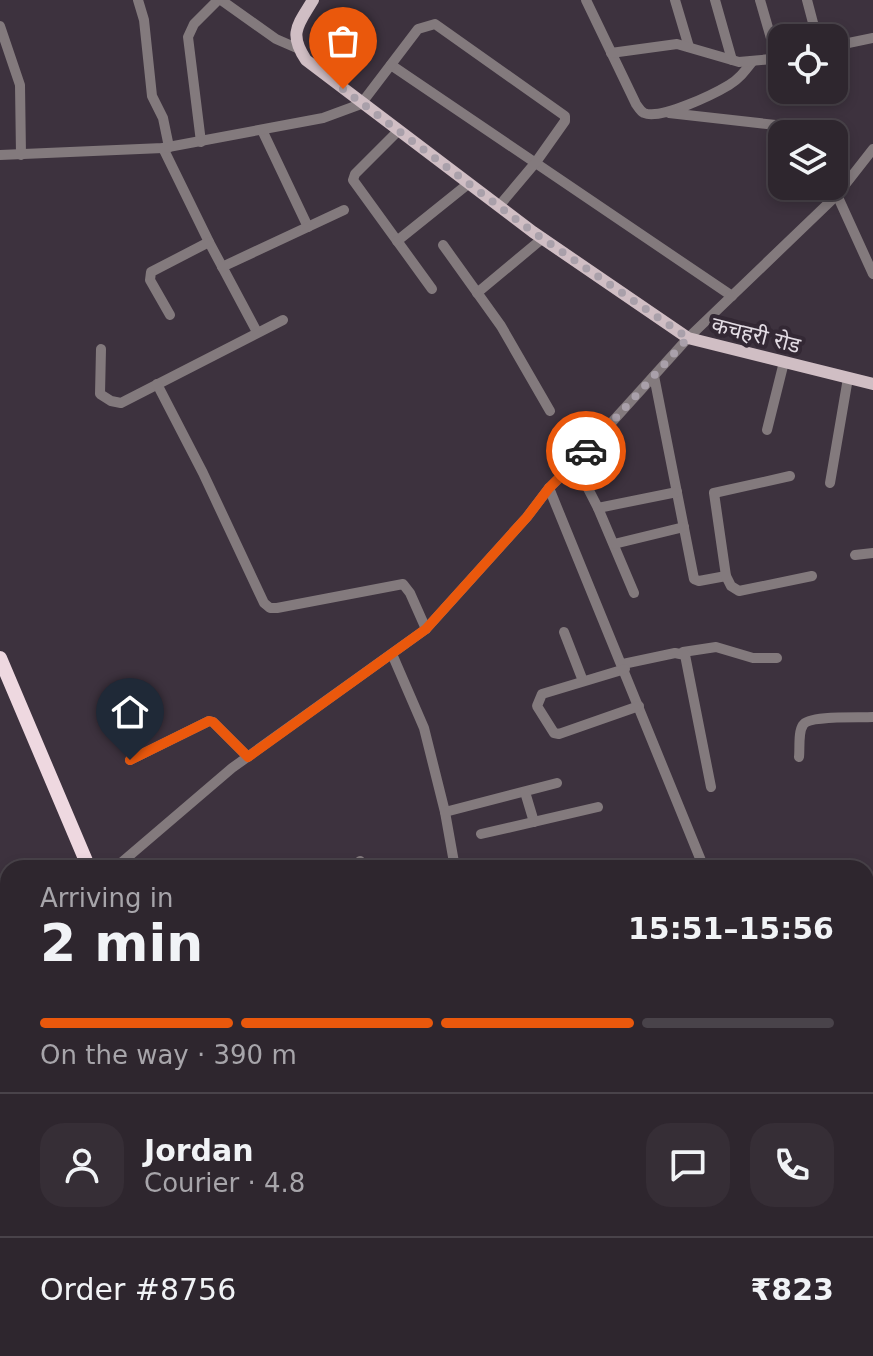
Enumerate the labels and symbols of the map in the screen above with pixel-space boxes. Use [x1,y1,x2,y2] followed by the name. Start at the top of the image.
[309,7,377,89] pin
[709,312,803,358] street label: कचहरी रोड
[546,411,626,491] courier
[96,678,164,760] pin

